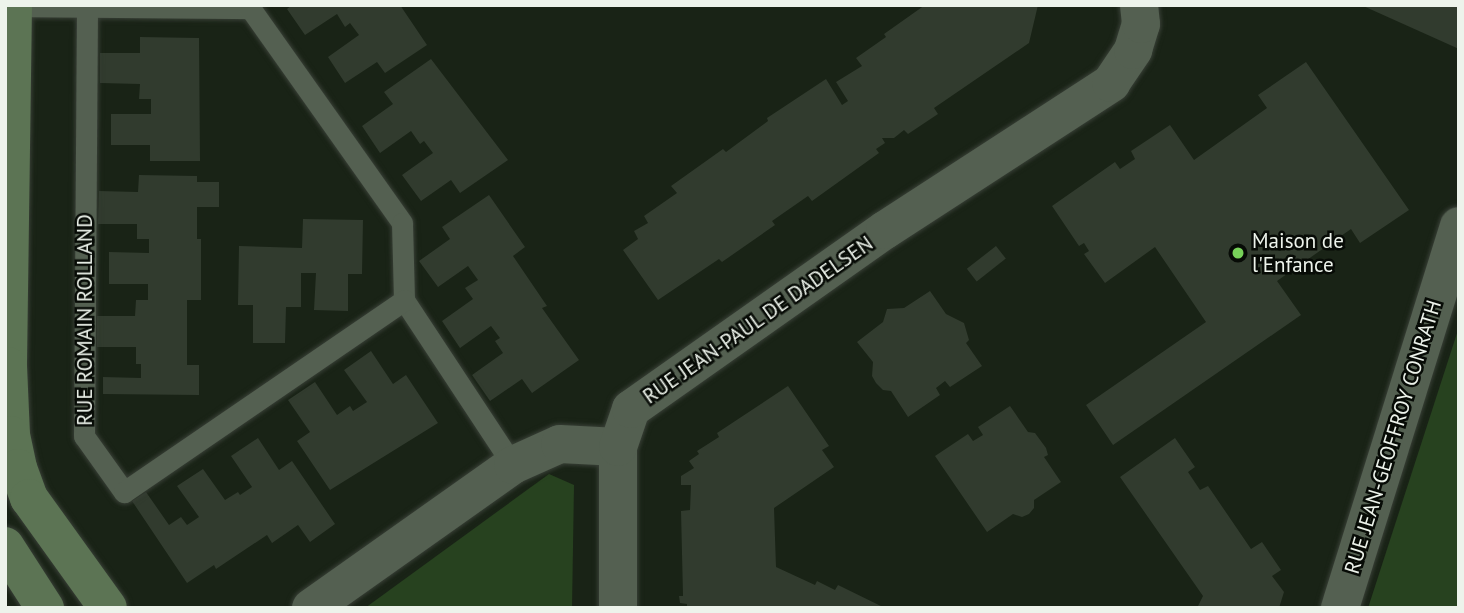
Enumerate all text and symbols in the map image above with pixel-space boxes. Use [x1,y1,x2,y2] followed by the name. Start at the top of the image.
[72,214,98,426] street label: RUE ROMAIN ROLLAND
[1252,228,1344,278] place label: Maison de l'Enfance
[638,231,878,409] street label: RUE JEAN-PAUL DE DADELSEN
[1230,245,1246,261] marker: Maison de l'Enfance
[1339,297,1447,577] street label: RUE JEAN-GEOFFROY CONRATH

